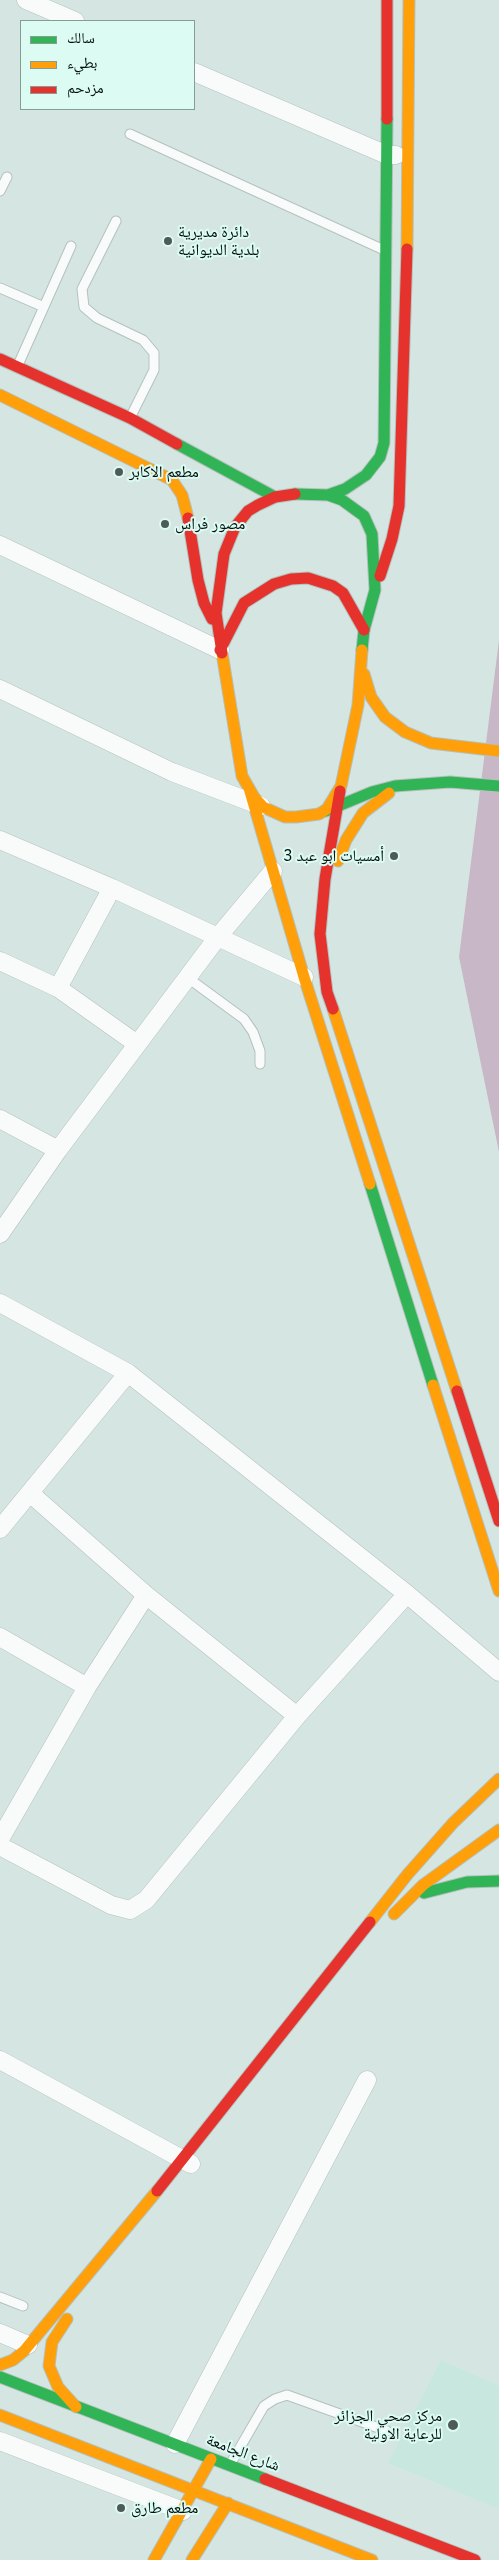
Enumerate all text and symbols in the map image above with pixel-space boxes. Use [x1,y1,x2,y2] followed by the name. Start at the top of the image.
[20,20,195,110] legend
[67,28,95,47] text: سالك
[67,53,97,72] text: بطيء
[67,78,104,97] text: مزدحم
[178,222,259,260] place label: دائرة مديرية بلدية الديوانية
[162,235,174,247] marker: دائرة مديرية بلدية الديوانية
[129,462,199,482] place label: مطعم الاكابر
[113,466,125,478] marker: مطعم الاكابر
[175,514,245,534] place label: مصور فراس
[159,518,171,530] marker: مصور فراس
[283,846,384,866] place label: أمسيات ابو عبد 3
[388,850,400,862] marker: أمسيات ابو عبد 3
[334,2406,442,2444] place label: مركز صحي الجزائر للرعاية الاولية
[446,2418,460,2432] marker: مركز صحي الجزائر للرعاية الاولية
[204,2430,282,2476] street label: شارع الجامعة
[131,2498,198,2518] place label: مطعم طارق
[115,2502,127,2514] marker: مطعم طارق

